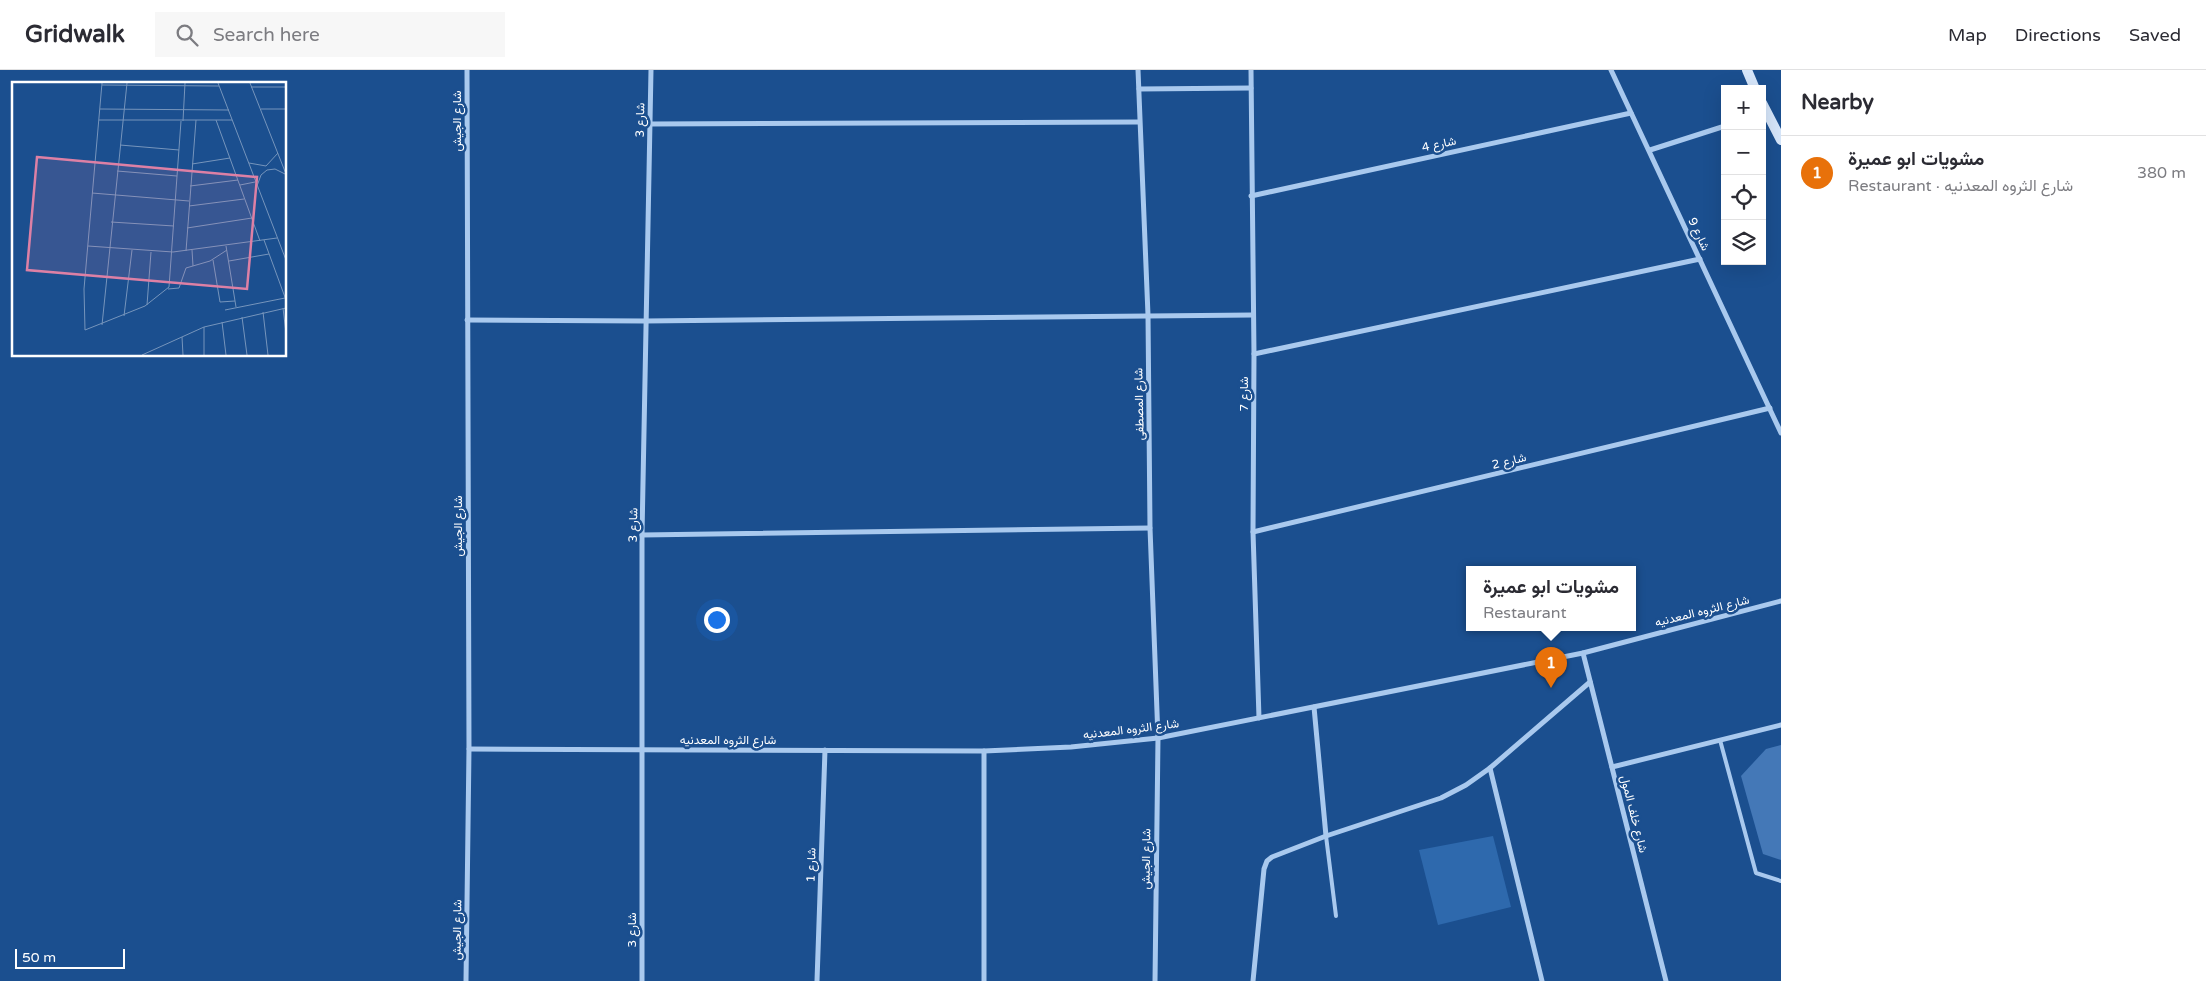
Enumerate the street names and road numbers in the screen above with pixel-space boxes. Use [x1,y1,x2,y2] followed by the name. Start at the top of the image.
[450,91,466,151] street label: شارع الجيش
[633,102,649,138] street label: شارع 3
[1421,134,1458,156] street label: شارع 4
[1683,215,1713,254] street label: شارع 9
[1131,368,1149,440] street label: شارع المصطفى
[1237,377,1253,411] street label: شارع 7
[1490,450,1528,474] street label: شارع 2
[451,496,467,556] street label: شارع الجيش
[626,507,642,543] street label: شارع 3
[1653,593,1751,631] street label: شارع الثروه المعدنيه
[1082,716,1180,744] street label: شارع الثروه المعدنيه
[680,733,776,749] street label: شارع الثروه المعدنيه
[1616,774,1650,855] street label: شارع خلف المول
[1138,828,1156,890] street label: شارع الجيش
[803,847,821,883] street label: شارع 1
[449,899,467,961] street label: شارع الجيش
[625,913,641,947] street label: شارع 3

